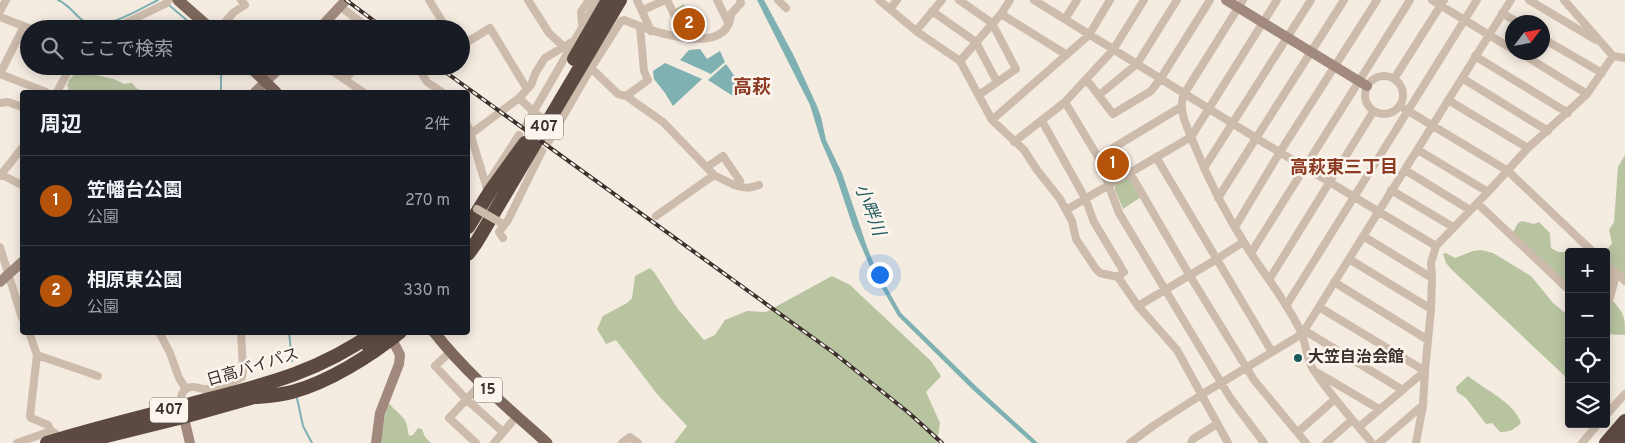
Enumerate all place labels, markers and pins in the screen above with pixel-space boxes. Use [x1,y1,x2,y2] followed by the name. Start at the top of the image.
[673,5,705,43] pin: 2
[1097,145,1129,183] pin: 1
[1308,348,1404,368] place label: 大笠自治会館
[1292,352,1304,364] marker: 大笠自治会館

